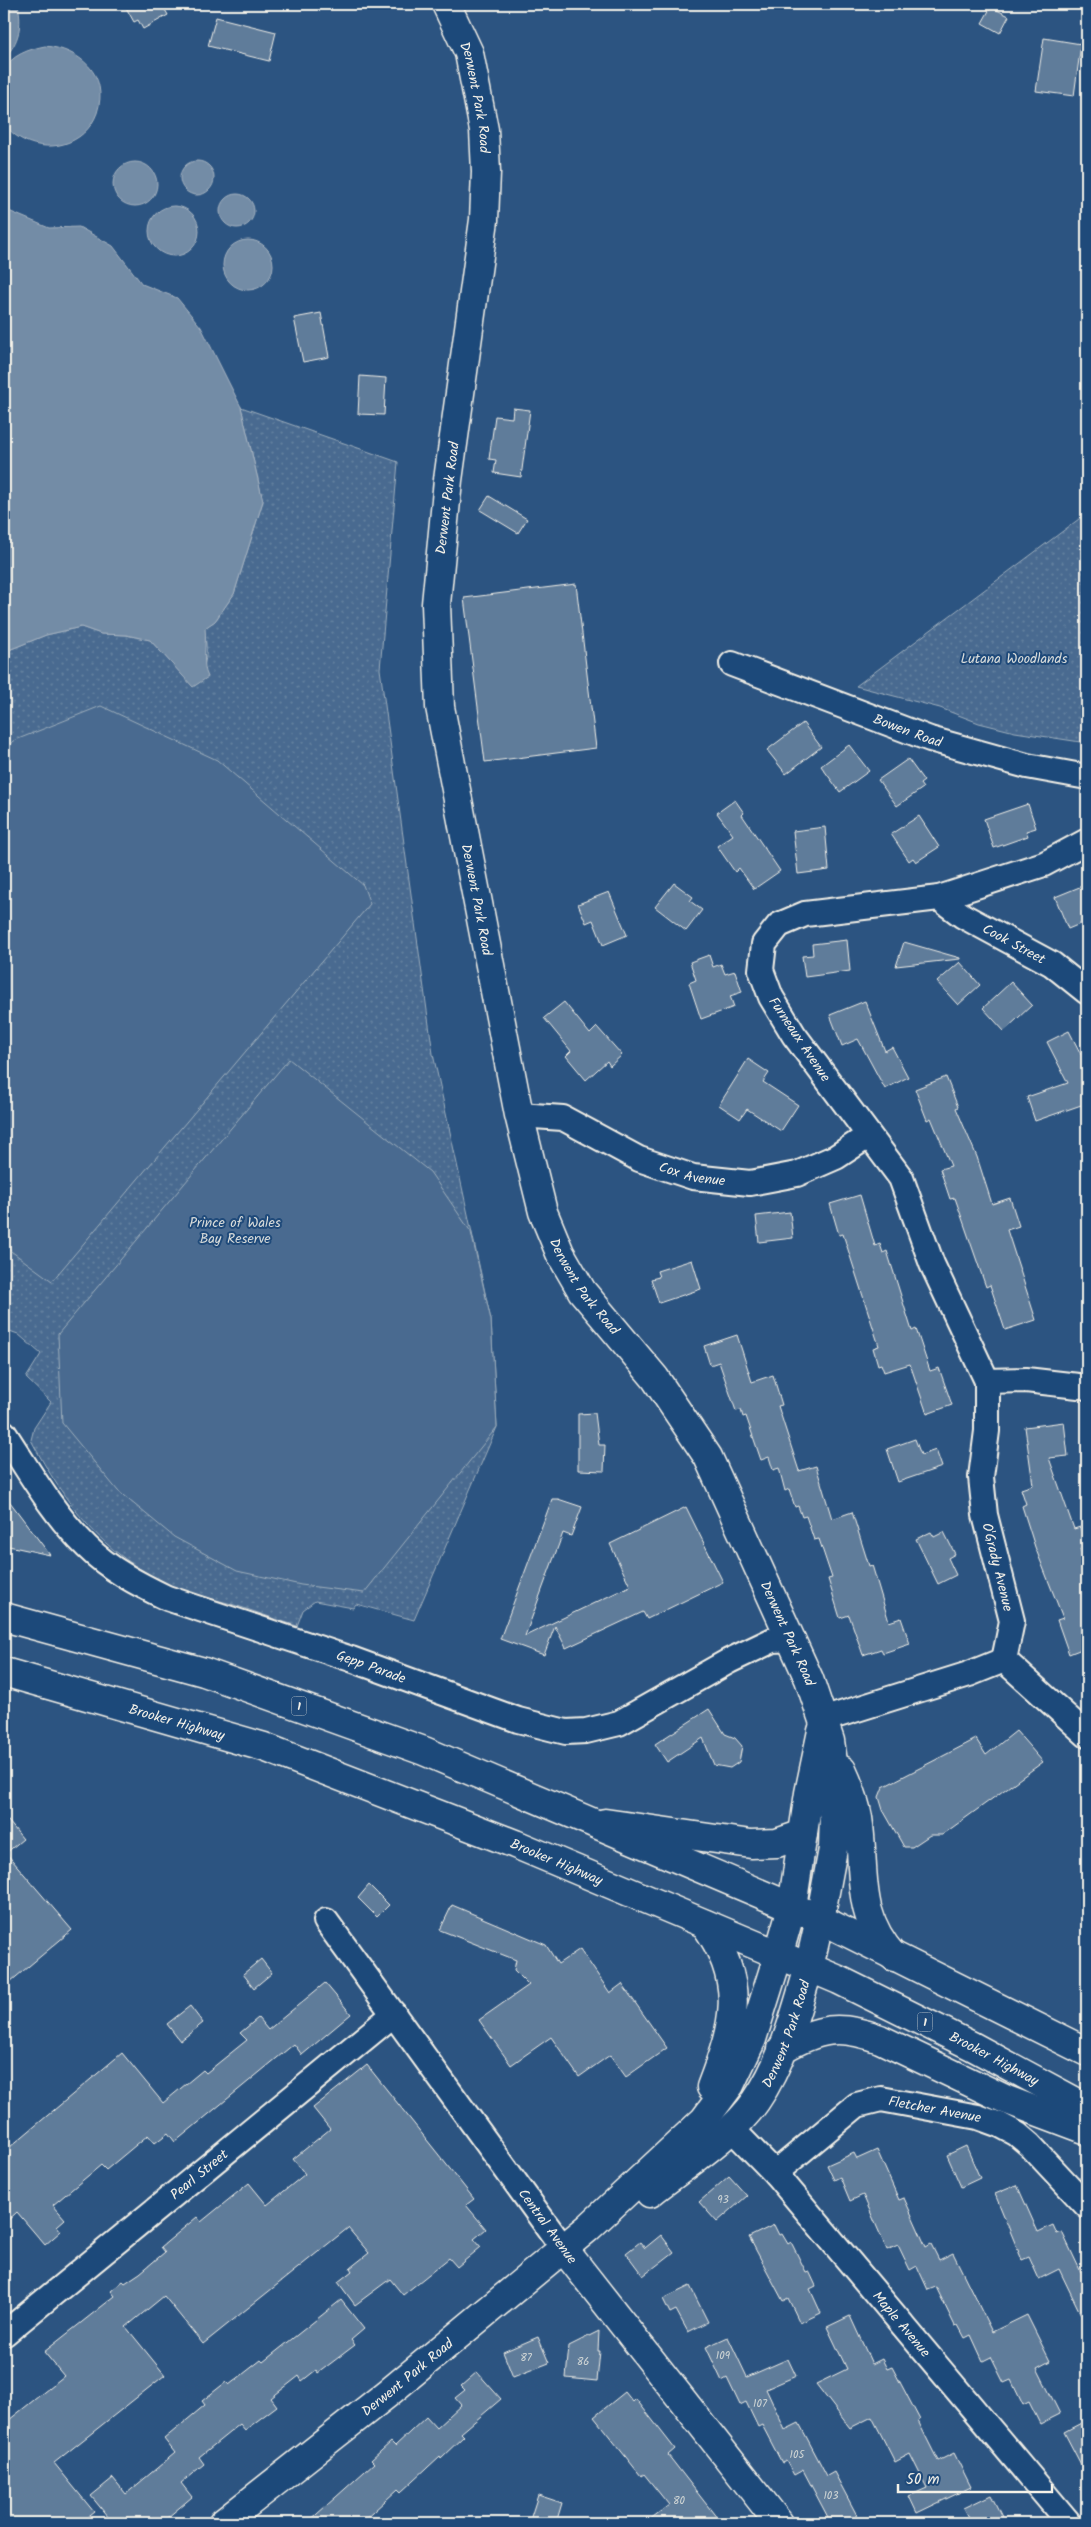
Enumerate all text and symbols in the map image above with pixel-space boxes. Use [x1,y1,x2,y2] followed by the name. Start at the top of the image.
[453,38,495,155] street label: Derwent Park Road
[430,440,466,556] street label: Derwent Park Road
[960,648,1068,670] park label: Lutana Woodlands
[870,708,946,754] street label: Bowen Road
[455,842,498,959] street label: Derwent Park Road
[978,918,1050,971] street label: Cook Street
[762,993,836,1087] street label: Furneaux Avenue
[656,1156,727,1192] street label: Cox Avenue
[189,1212,281,1250] park label: Prince of Wales Bay Reserve
[543,1235,625,1341] street label: Derwent Park Road
[975,1521,1019,1615] street label: O'Grady Avenue
[754,1578,821,1690] street label: Derwent Park Road
[333,1645,409,1690] street label: Gepp Parade
[292,1696,306,1715] road number: 1
[126,1699,228,1747] street label: Brooker Highway
[507,1833,607,1892] street label: Brooker Highway
[757,1977,817,2092] street label: Derwent Park Road
[918,2012,932,2031] road number: 1
[945,2026,1043,2092] street label: Brooker Highway
[886,2091,984,2129] street label: Fletcher Avenue
[166,2144,234,2206] street label: Pearl Street
[512,2184,583,2270] street label: Central Avenue
[717,2191,729,2209] house number: 93
[867,2286,936,2363] street label: Maple Avenue
[357,2333,459,2422] street label: Derwent Park Road
[716,2347,731,2365] house number: 109
[520,2349,533,2367] house number: 87
[577,2353,589,2371] house number: 86
[753,2395,768,2413] house number: 107
[790,2446,806,2464] house number: 105
[898,2462,1052,2494] scale bar
[906,2468,940,2492] text: 50 m
[823,2487,839,2505] house number: 103
[673,2492,686,2510] house number: 80

